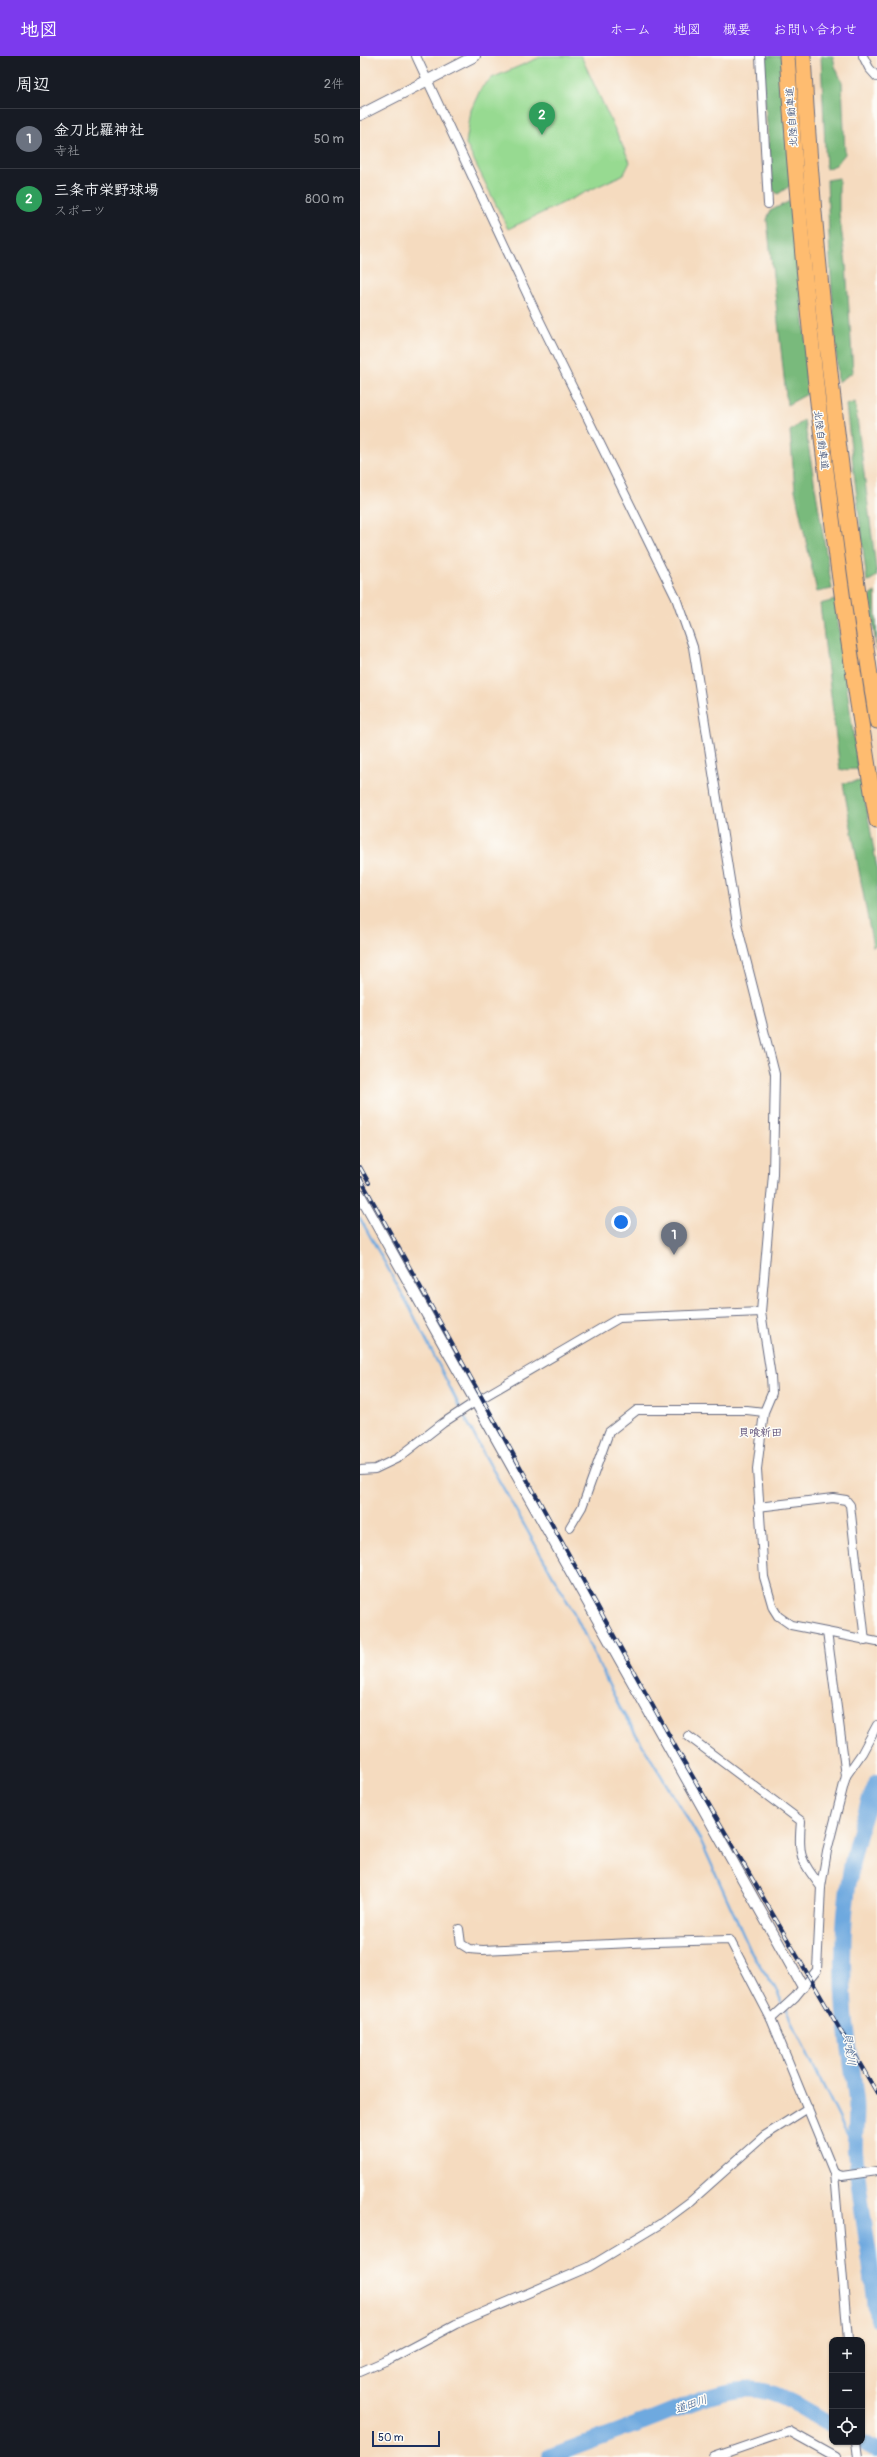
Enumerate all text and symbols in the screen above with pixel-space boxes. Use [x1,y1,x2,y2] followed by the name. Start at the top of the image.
[20,18,58,42] text: 地図
[610,21,651,38] text: ホーム
[673,21,701,38] text: 地図
[723,21,751,38] text: 概要
[773,21,857,38] text: お問い合わせ
[16,74,50,95] text: 周辺
[324,76,344,92] text: 2件
[784,87,800,147] street label: 北陸自動車道
[529,102,555,135] pin: 2
[54,121,144,140] text: 金刀比羅神社
[26,131,32,147] text: 1
[314,131,344,147] text: 50 m
[54,143,80,159] text: 寺社
[54,181,159,200] text: 三条市栄野球場
[25,191,33,207] text: 2
[305,191,344,207] text: 800 m
[54,203,106,219] text: スポーツ
[811,410,831,471] street label: 北陸自動車道
[611,1212,631,1232] your location
[661,1222,687,1255] pin: 1
[738,1426,782,1439] district label: 貝喰新田
[841,2032,858,2066] water label: 貝喰川
[829,2337,865,2445] map controls
[829,2337,865,2373] button: +
[829,2373,865,2409] button: −
[673,2393,709,2416] water label: 道田川
[829,2409,865,2445] button: locate
[372,2429,440,2448] scale bar
[378,2431,404,2444] text: 50 m

